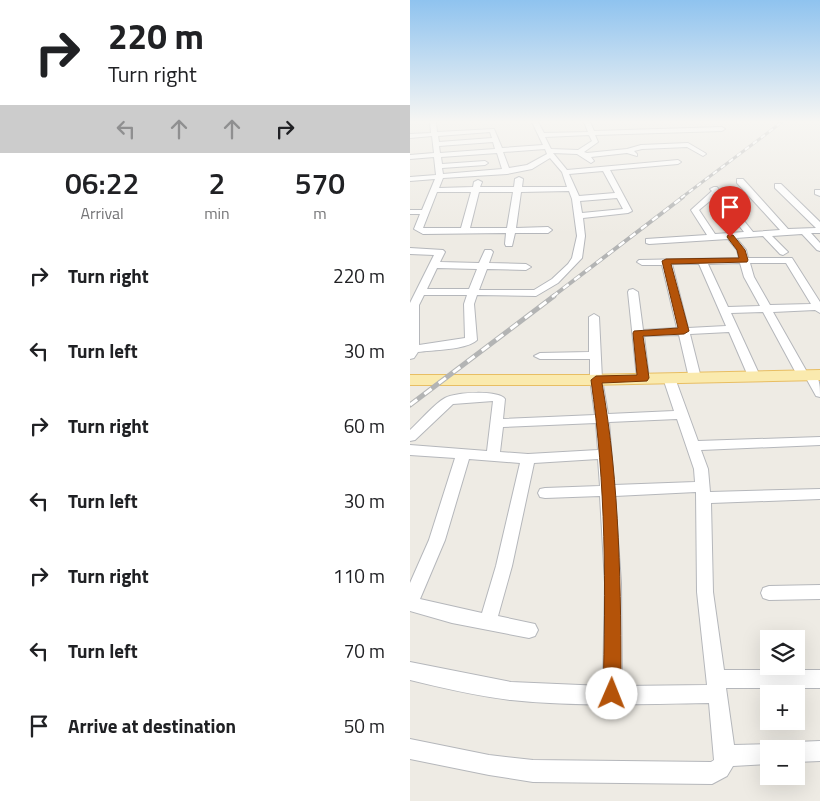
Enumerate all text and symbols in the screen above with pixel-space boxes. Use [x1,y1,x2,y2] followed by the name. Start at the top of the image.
[108,9,204,63] text: 220 m
[25,20,90,85] icon: right
[108,57,197,91] text: Turn right
[112,115,140,143] icon: left
[165,115,193,143] icon: ahead
[218,115,246,143] icon: ahead
[271,115,299,143] icon: right
[65,160,139,206] text: 06:22
[209,160,225,206] text: 2
[295,160,345,206] text: 570
[709,186,751,237] pin
[716,193,744,221] icon: arrive
[80,201,124,225] text: Arrival
[204,201,230,225] text: min
[313,201,327,225] text: m
[68,261,149,290] text: Turn right
[333,261,385,290] text: 220 m
[25,262,53,290] icon: right
[68,336,138,365] text: Turn left
[344,336,385,365] text: 30 m
[25,337,53,365] icon: left
[68,411,149,440] text: Turn right
[344,411,385,440] text: 60 m
[25,412,53,440] icon: right
[68,486,138,515] text: Turn left
[344,486,385,515] text: 30 m
[25,487,53,515] icon: left
[68,561,149,590] text: Turn right
[333,561,385,590] text: 110 m
[25,562,53,590] icon: right
[760,630,805,785] map controls
[760,630,805,675] button: layers
[68,636,138,665] text: Turn left
[344,636,385,665] text: 70 m
[25,637,53,665] icon: left
[585,667,637,719] position arrow
[760,685,805,730] button: +
[68,711,236,740] text: Arrive at destination
[344,711,385,740] text: 50 m
[25,712,53,740] icon: arrive
[760,740,805,785] button: −

